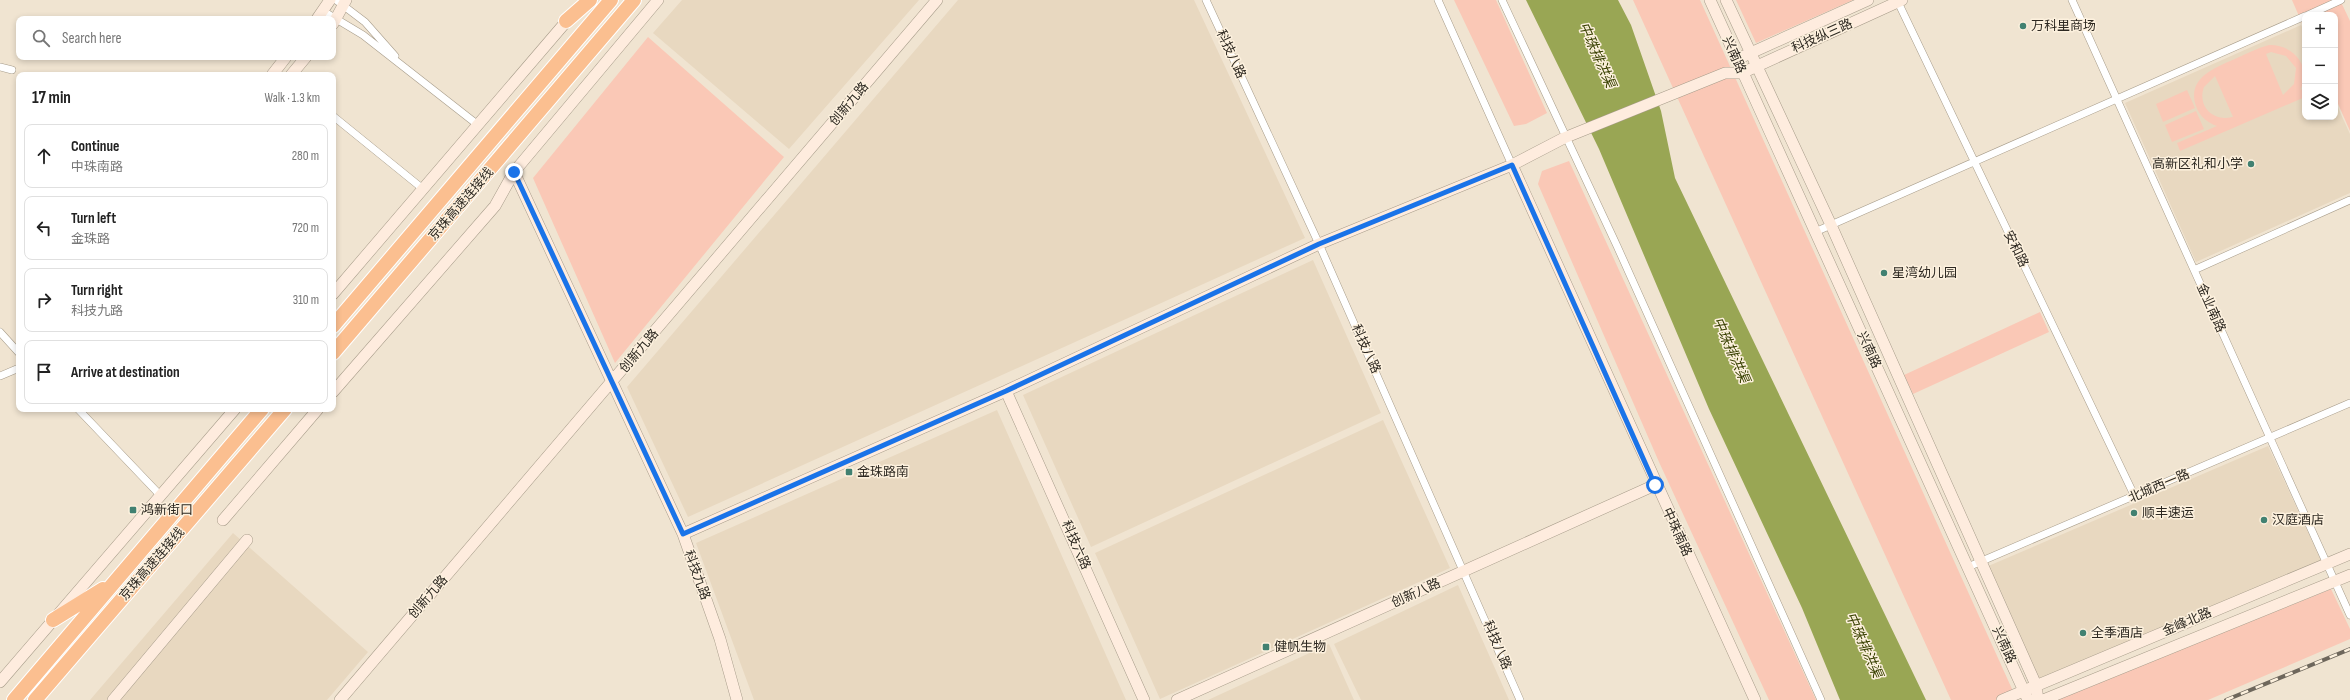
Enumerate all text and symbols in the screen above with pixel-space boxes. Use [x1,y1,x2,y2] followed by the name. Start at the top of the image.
[2302,12,2338,120] map controls
[2302,12,2338,48] button: +
[1789,15,1855,57] street label: 科技纵三路
[16,16,336,60] search box
[2031,18,2096,34] place label: 万科里商场
[1575,20,1620,92] water label: 中珠排洪渠
[2018,21,2028,31] marker: 万科里商场
[30,27,52,49] icon: search
[1213,27,1249,81] street label: 科技八路
[62,29,122,48] text: Search here
[1719,34,1749,76] street label: 兴南路
[2302,48,2338,84] button: −
[826,79,872,129] street label: 创新九路
[2302,84,2338,120] button: layers
[32,88,71,108] text: 17 min
[265,90,320,106] text: Walk · 1.3 km
[71,137,120,156] text: Continue
[33,145,55,167] icon: ahead
[292,148,319,164] text: 280 m
[2152,156,2243,172] place label: 高新区礼和小学
[71,159,123,175] text: 中珠南路
[2246,159,2256,169] marker: 高新区礼和小学
[505,163,523,181] route end
[425,164,497,244] street label: 京珠高速连接线
[71,209,116,228] text: Turn left
[33,217,55,239] icon: left
[292,220,319,236] text: 720 m
[2000,228,2032,270] street label: 安和路
[71,231,110,247] text: 金珠路
[1892,265,1957,281] place label: 星湾幼儿园
[1879,268,1889,278] marker: 星湾幼儿园
[71,281,123,300] text: Turn right
[2193,281,2229,335] street label: 金业南路
[33,289,55,311] icon: right
[293,292,319,308] text: 310 m
[71,303,123,319] text: 科技九路
[1709,315,1754,387] water label: 中珠排洪渠
[1348,322,1384,376] street label: 科技八路
[616,326,662,376] street label: 创新九路
[1854,329,1884,371] street label: 兴南路
[33,361,55,383] icon: arrive
[71,363,180,382] text: Arrive at destination
[857,464,909,480] place label: 金珠路南
[2126,466,2192,506] street label: 北城西一路
[844,467,854,477] marker: 金珠路南
[1646,476,1664,494] route start
[141,502,193,518] place label: 鸿新街口
[128,505,138,515] marker: 鸿新街口
[1659,505,1695,559] street label: 中珠南路
[2142,505,2194,521] place label: 顺丰速运
[2129,508,2139,518] marker: 顺丰速运
[2272,512,2324,528] place label: 汉庭酒店
[2259,515,2269,525] marker: 汉庭酒店
[1058,518,1094,572] street label: 科技六路
[116,524,188,604] street label: 京珠高速连接线
[681,548,713,602] street label: 科技九路
[405,572,451,622] street label: 创新九路
[1389,575,1443,611] street label: 创新八路
[2160,604,2214,640] street label: 金峰北路
[1842,610,1887,682] water label: 中珠排洪渠
[1479,618,1515,672] street label: 科技八路
[1989,624,2019,666] street label: 兴南路
[2091,625,2143,641] place label: 全季酒店
[2078,628,2088,638] marker: 全季酒店
[1274,639,1326,655] place label: 健帆生物
[1261,642,1271,652] marker: 健帆生物

